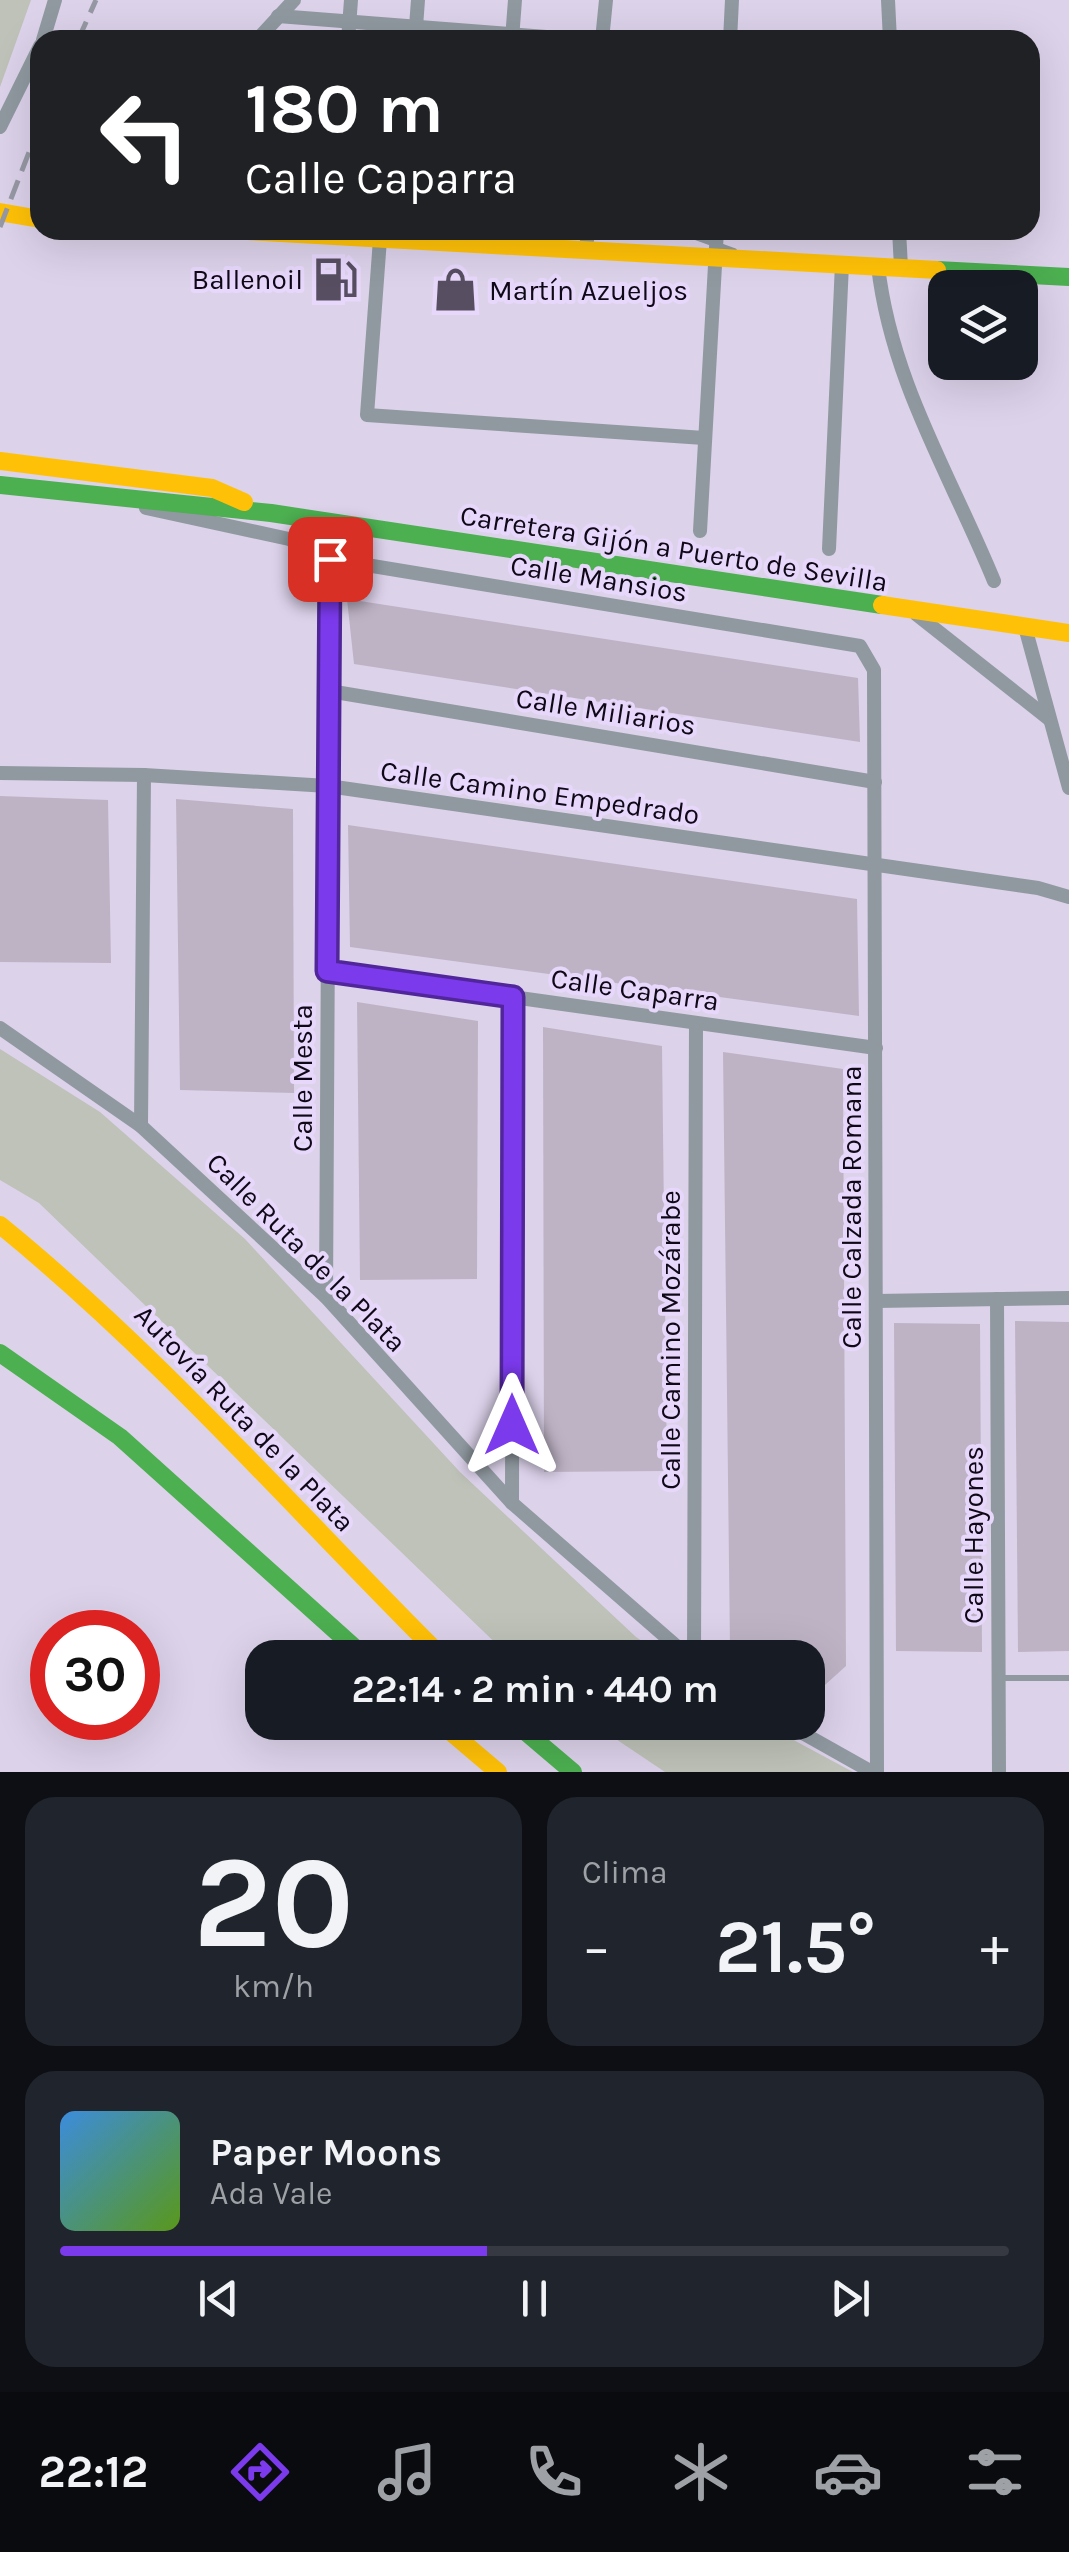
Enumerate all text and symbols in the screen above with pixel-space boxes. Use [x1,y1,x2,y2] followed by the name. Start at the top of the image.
[245,68,444,150] text: 180 m
[80,70,210,200] icon: left
[245,152,517,204] text: Calle Caparra
[312,255,360,303] fuel station icon: Ballenoil
[192,263,303,296] place label: Ballenoil
[432,266,480,314] shop icon: Martín Azueljos
[928,270,1038,380] map controls
[928,270,1038,380] button: layers
[489,274,688,307] place label: Martín Azueljos
[458,498,890,599] street label: Carretera Gijón a Puerto de Sevilla
[288,517,373,602] pin
[303,532,358,587] icon: arrive
[508,548,690,609] street label: Calle Mansios
[514,681,698,742] street label: Calle Miliarios
[378,754,702,831] street label: Calle Camino Empedrado
[549,961,721,1018] street label: Calle Caparra
[286,1004,319,1152] street label: Calle Mesta
[835,1065,868,1349] street label: Calle Calzada Romana
[200,1146,413,1359] street label: Calle Ruta de la Plata
[654,1190,687,1490] street label: Calle Camino Mozárabe
[128,1298,361,1539] street label: Autovía Ruta de la Plata
[460,1373,564,1477] position arrow
[957,1446,990,1624] street label: Calle Hayones
[30,1610,160,1740] speed limit sign: 30
[352,1667,718,1712] text: 22:14 · 2 min · 440 m
[193,1827,354,1979] text: 20
[582,1854,668,1891] text: Clima
[715,1903,876,1991] text: 21.5°
[582,1915,611,1979] text: −
[980,1915,1009,1979] text: +
[233,1968,314,2005] text: km/h
[210,2130,442,2175] text: Paper Moons
[210,2175,333,2212] text: Ada Vale
[191,2271,246,2326] icon: previous
[507,2271,562,2326] icon: pause
[823,2271,878,2326] icon: next
[225,2437,295,2507] icon: directions
[372,2437,442,2507] icon: music
[519,2437,589,2507] icon: phone
[666,2437,736,2507] icon: climate
[813,2437,883,2507] icon: car
[960,2437,1030,2507] icon: filters
[39,2446,148,2498] text: 22:12

